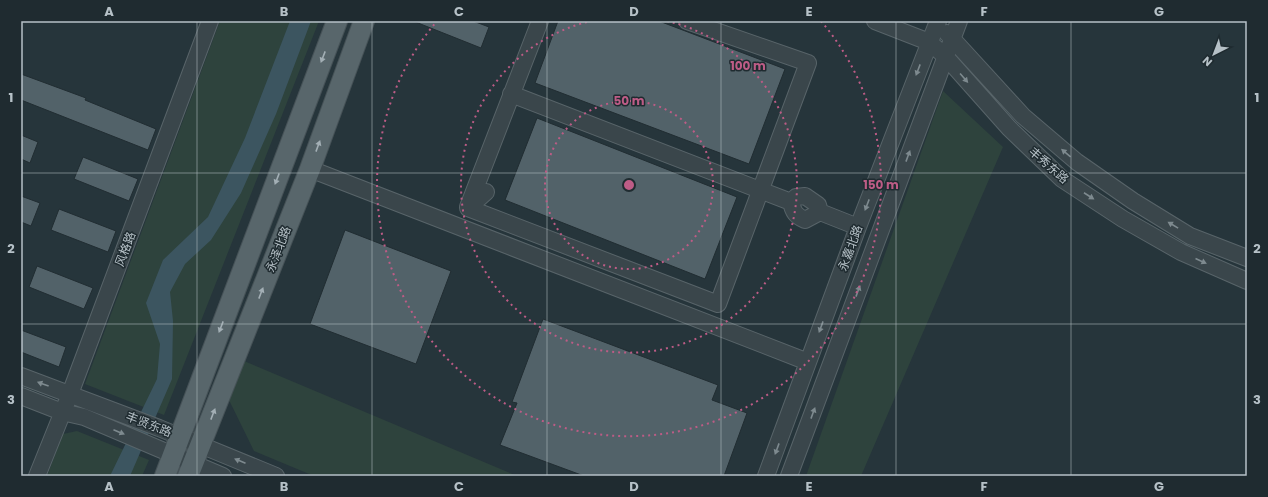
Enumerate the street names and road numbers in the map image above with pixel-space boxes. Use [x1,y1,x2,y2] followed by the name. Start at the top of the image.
[1025,143,1073,187] street label: 丰秀东路
[834,223,866,273] street label: 永嘉北路
[261,224,295,274] street label: 永泽北路
[111,229,139,269] street label: 风格路
[124,407,174,441] street label: 丰贤东路

